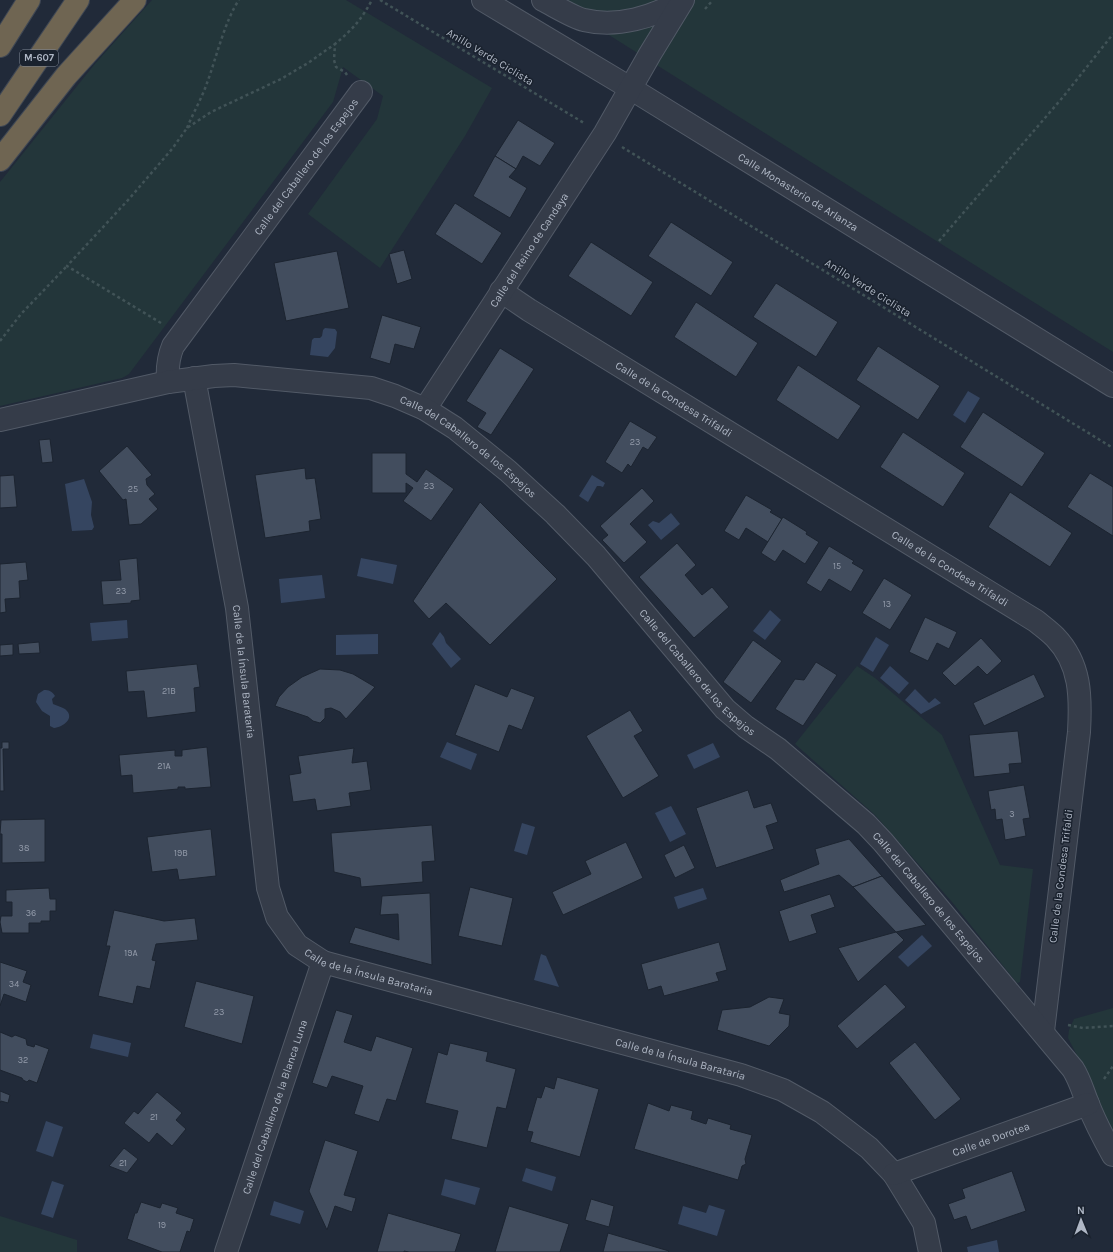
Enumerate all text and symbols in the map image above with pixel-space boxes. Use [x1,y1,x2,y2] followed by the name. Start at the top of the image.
[444,26,536,88] street label: Anillo Verde Ciclista
[20,50,58,66] road number: M-607
[251,95,361,237] street label: Calle del Caballero de los Espejos
[736,150,861,234] street label: Calle Monasterio de Arlanza
[487,190,571,310] street label: Calle del Reino de Candaya
[822,256,914,320] street label: Anillo Verde Ciclista
[613,358,735,440] street label: Calle de la Condesa Trifaldi
[398,392,539,500] street label: Calle del Caballero de los Espejos
[630,437,640,447] house number: 23
[424,481,434,491] house number: 23
[128,484,138,494] house number: 25
[889,528,1011,609] street label: Calle de la Condesa Trifaldi
[833,561,841,571] house number: 15
[116,586,126,596] house number: 23
[883,599,891,609] house number: 13
[230,604,258,739] street label: Calle de la Ínsula Barataria
[637,606,758,738] street label: Calle del Caballero de los Espejos
[162,686,176,696] house number: 21B
[157,761,171,771] house number: 21A
[1046,808,1076,944] street label: Calle de la Condesa Trifaldi
[1009,809,1015,819] house number: 3
[870,829,988,965] street label: Calle del Caballero de los Espejos
[19,843,30,853] house number: 38
[174,848,188,858] house number: 19B
[26,908,36,918] house number: 36
[302,945,434,998] street label: Calle de la Ínsula Barataria
[124,948,138,958] house number: 19A
[9,979,19,989] house number: 34
[214,1007,224,1017] house number: 23
[239,1018,310,1196] street label: Calle del Caballero de la Blanca Luna
[614,1035,748,1083] street label: Calle de la Ínsula Barataria
[18,1055,28,1065] house number: 32
[150,1112,158,1122] house number: 21
[950,1119,1031,1159] street label: Calle de Dorotea
[119,1158,127,1168] house number: 21
[1061,1200,1101,1240] north arrow
[1077,1204,1085,1217] text: N
[158,1220,166,1230] house number: 19

